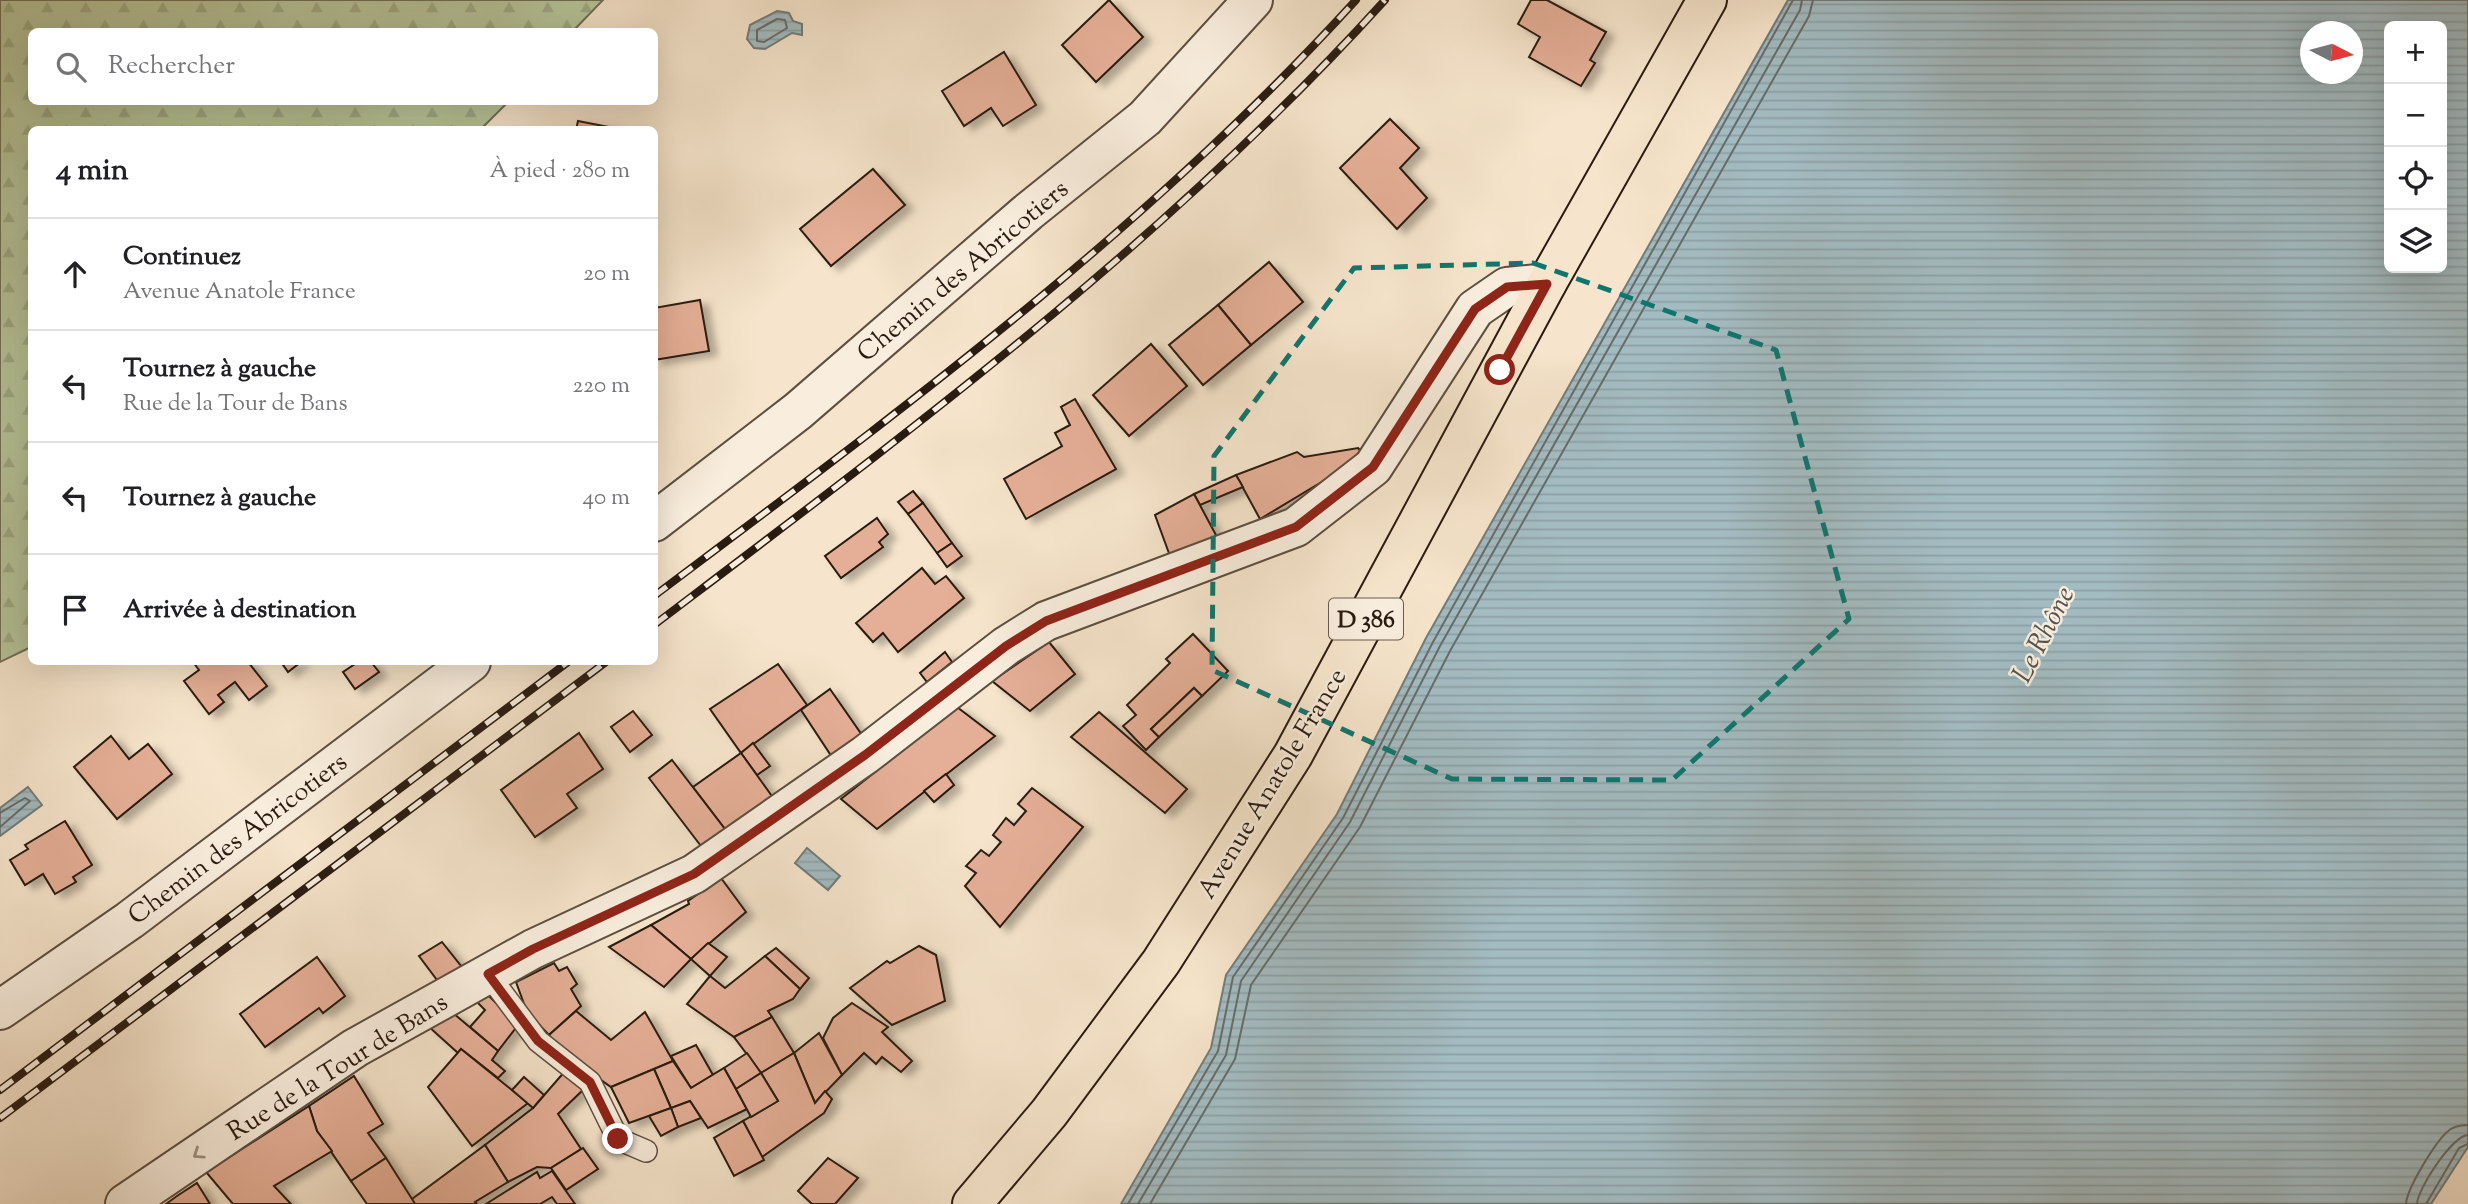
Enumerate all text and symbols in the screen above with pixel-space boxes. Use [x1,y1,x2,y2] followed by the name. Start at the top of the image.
[2300,21,2363,84] north arrow
[2384,21,2447,273] map controls
[2384,21,2447,84] button: +
[28,28,658,105] search box
[52,48,90,86] icon: search
[108,48,235,85] text: Rechercher
[2384,84,2447,147] button: −
[2384,147,2447,210] button: locate
[56,150,129,193] text: 4 min
[490,155,630,188] text: À pied · 280 m
[850,172,1078,372] street label: Chemin des Abricotiers
[2384,210,2447,273] button: layers
[123,239,241,276] text: Continuez
[56,255,94,293] icon: ahead
[583,258,630,291] text: 20 m
[123,276,356,309] text: Avenue Anatole France
[123,351,316,388] text: Tournez à gauche
[1484,354,1515,385] route start
[56,367,94,405] icon: left
[572,370,630,403] text: 220 m
[123,388,348,421] text: Rue de la Tour de Bans
[56,479,94,517] icon: left
[123,480,316,517] text: Tournez à gauche
[583,482,630,515] text: 40 m
[2003,580,2086,690] water label: Le Rhône
[56,591,94,629] icon: arrive
[123,592,356,629] text: Arrivée à destination
[1329,598,1403,640] road number: D 386
[1190,662,1357,907] street label: Avenue Anatole France
[121,745,356,935] street label: Chemin des Abricotiers
[221,985,456,1151] street label: Rue de la Tour de Bans
[602,1123,633,1154] route end
[193,1146,206,1158] one-way arrow

